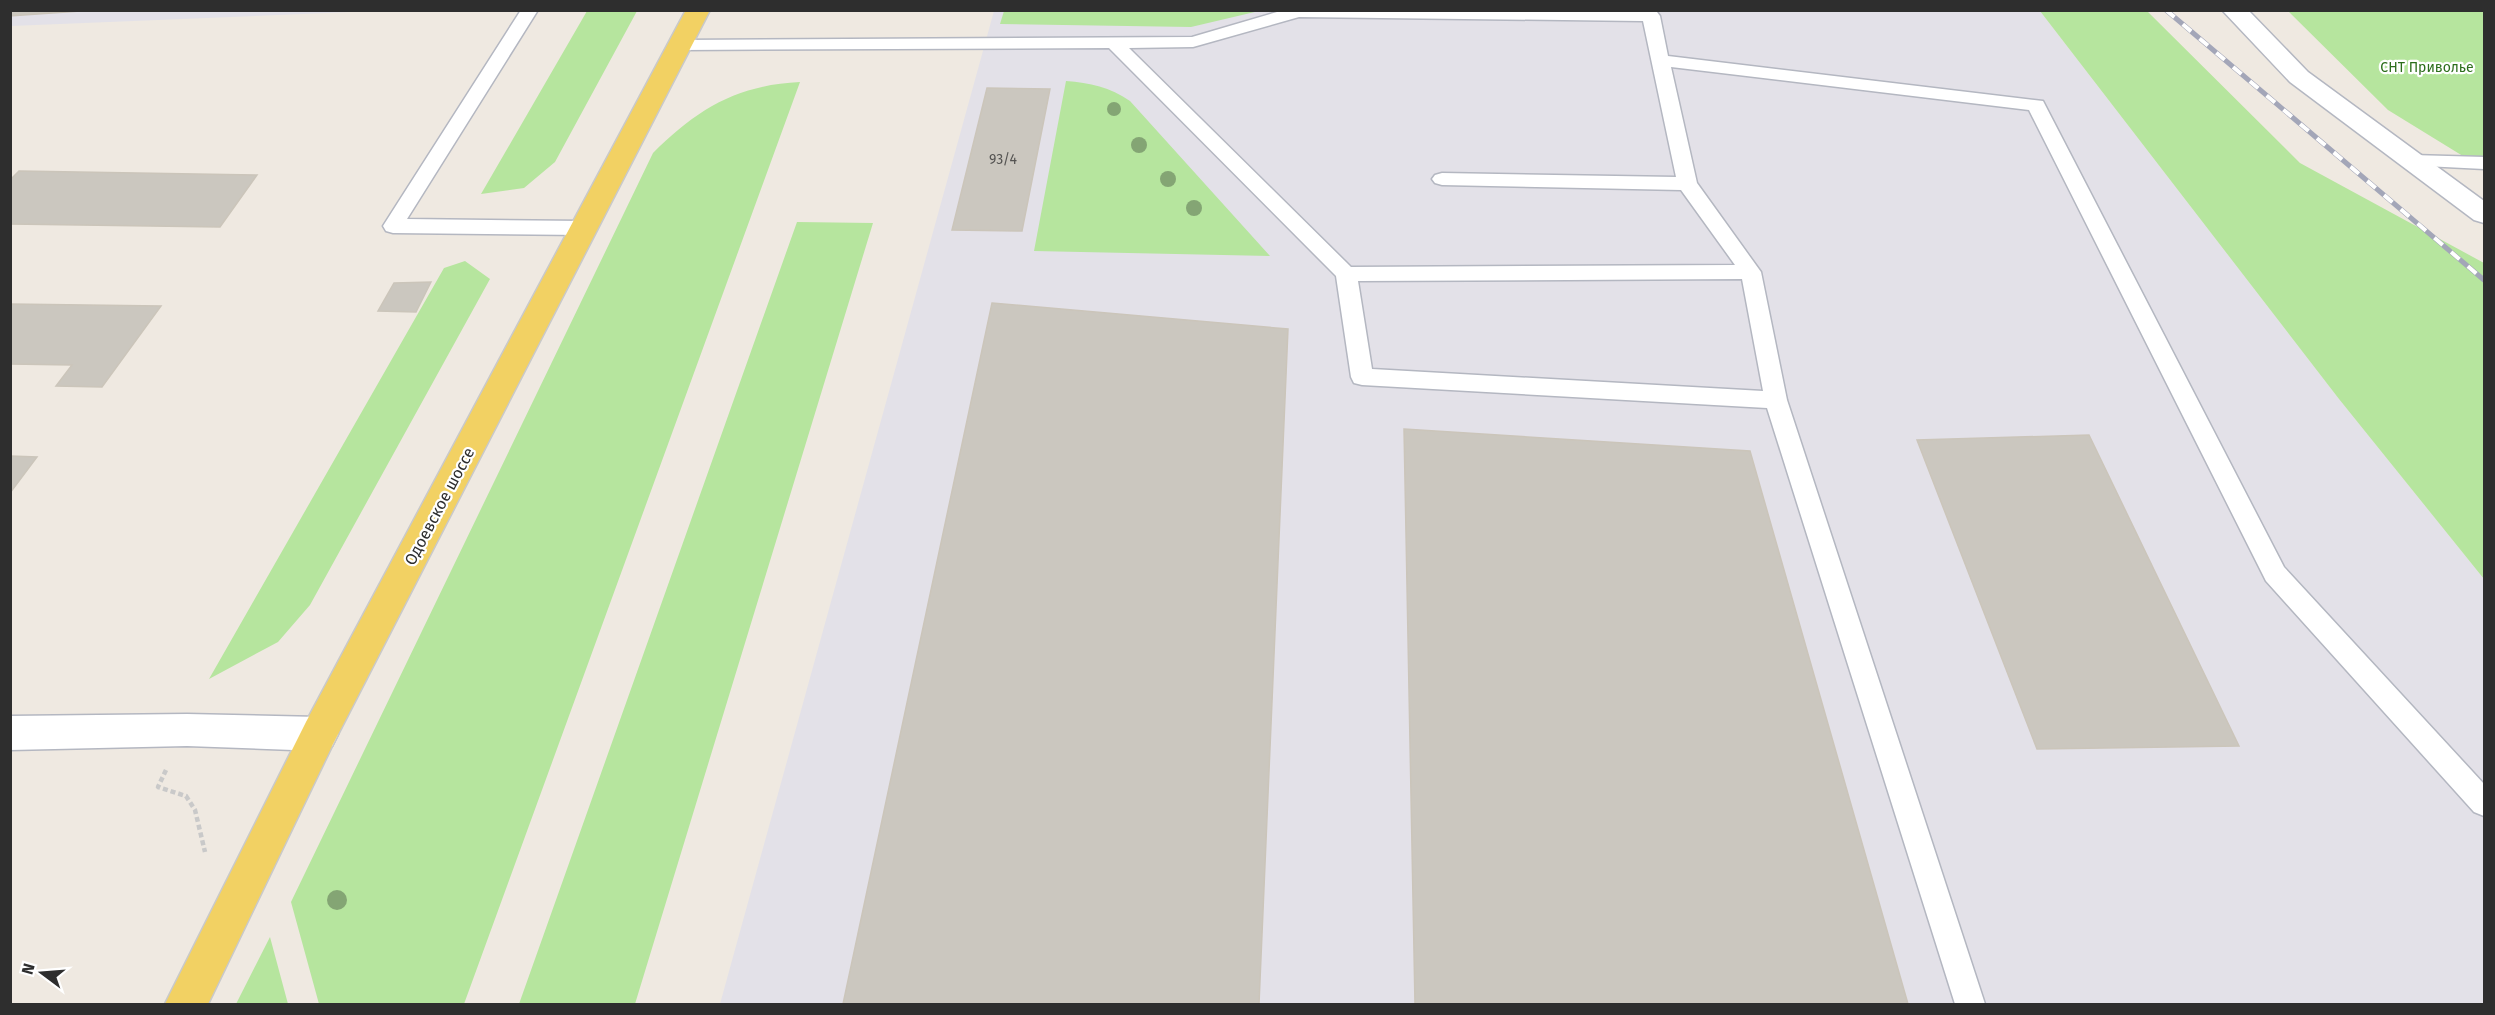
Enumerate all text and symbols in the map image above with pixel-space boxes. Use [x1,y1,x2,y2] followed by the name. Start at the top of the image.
[2380,59,2474,76] park label: СНТ Приволье
[989,151,1017,168] house number: 93/4
[400,444,478,568] street label: Одоевское шоссе
[12,943,72,1003] north arrow
[17,961,39,977] text: N

